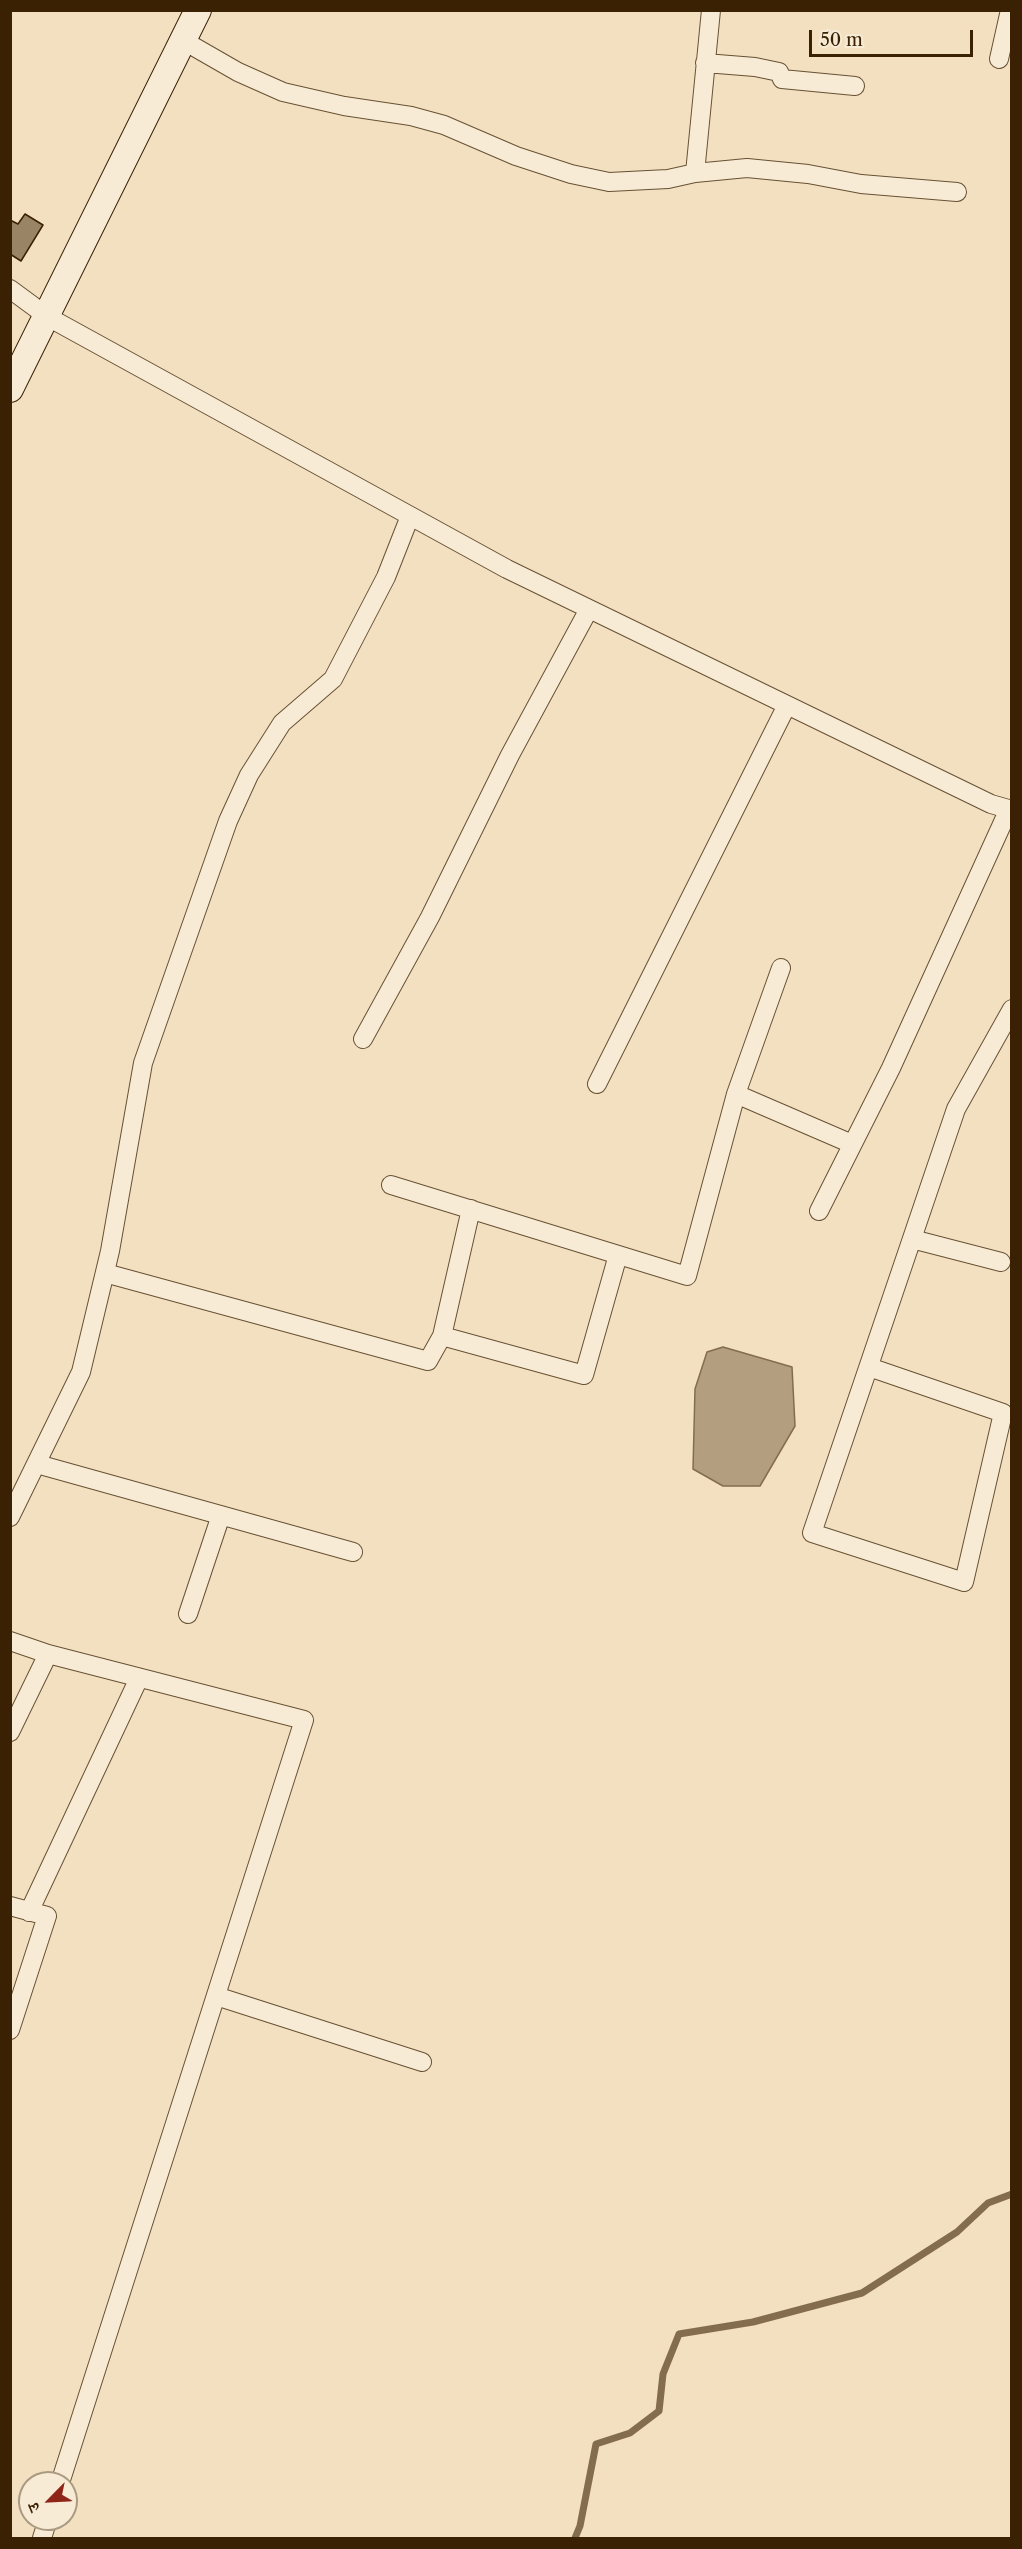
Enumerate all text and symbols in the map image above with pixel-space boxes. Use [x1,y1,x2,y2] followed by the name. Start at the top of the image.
[812,18,976,56] scale bar
[820,29,863,51] text: 50 m
[18,2471,78,2531] north arrow
[23,2500,44,2515] text: उ

